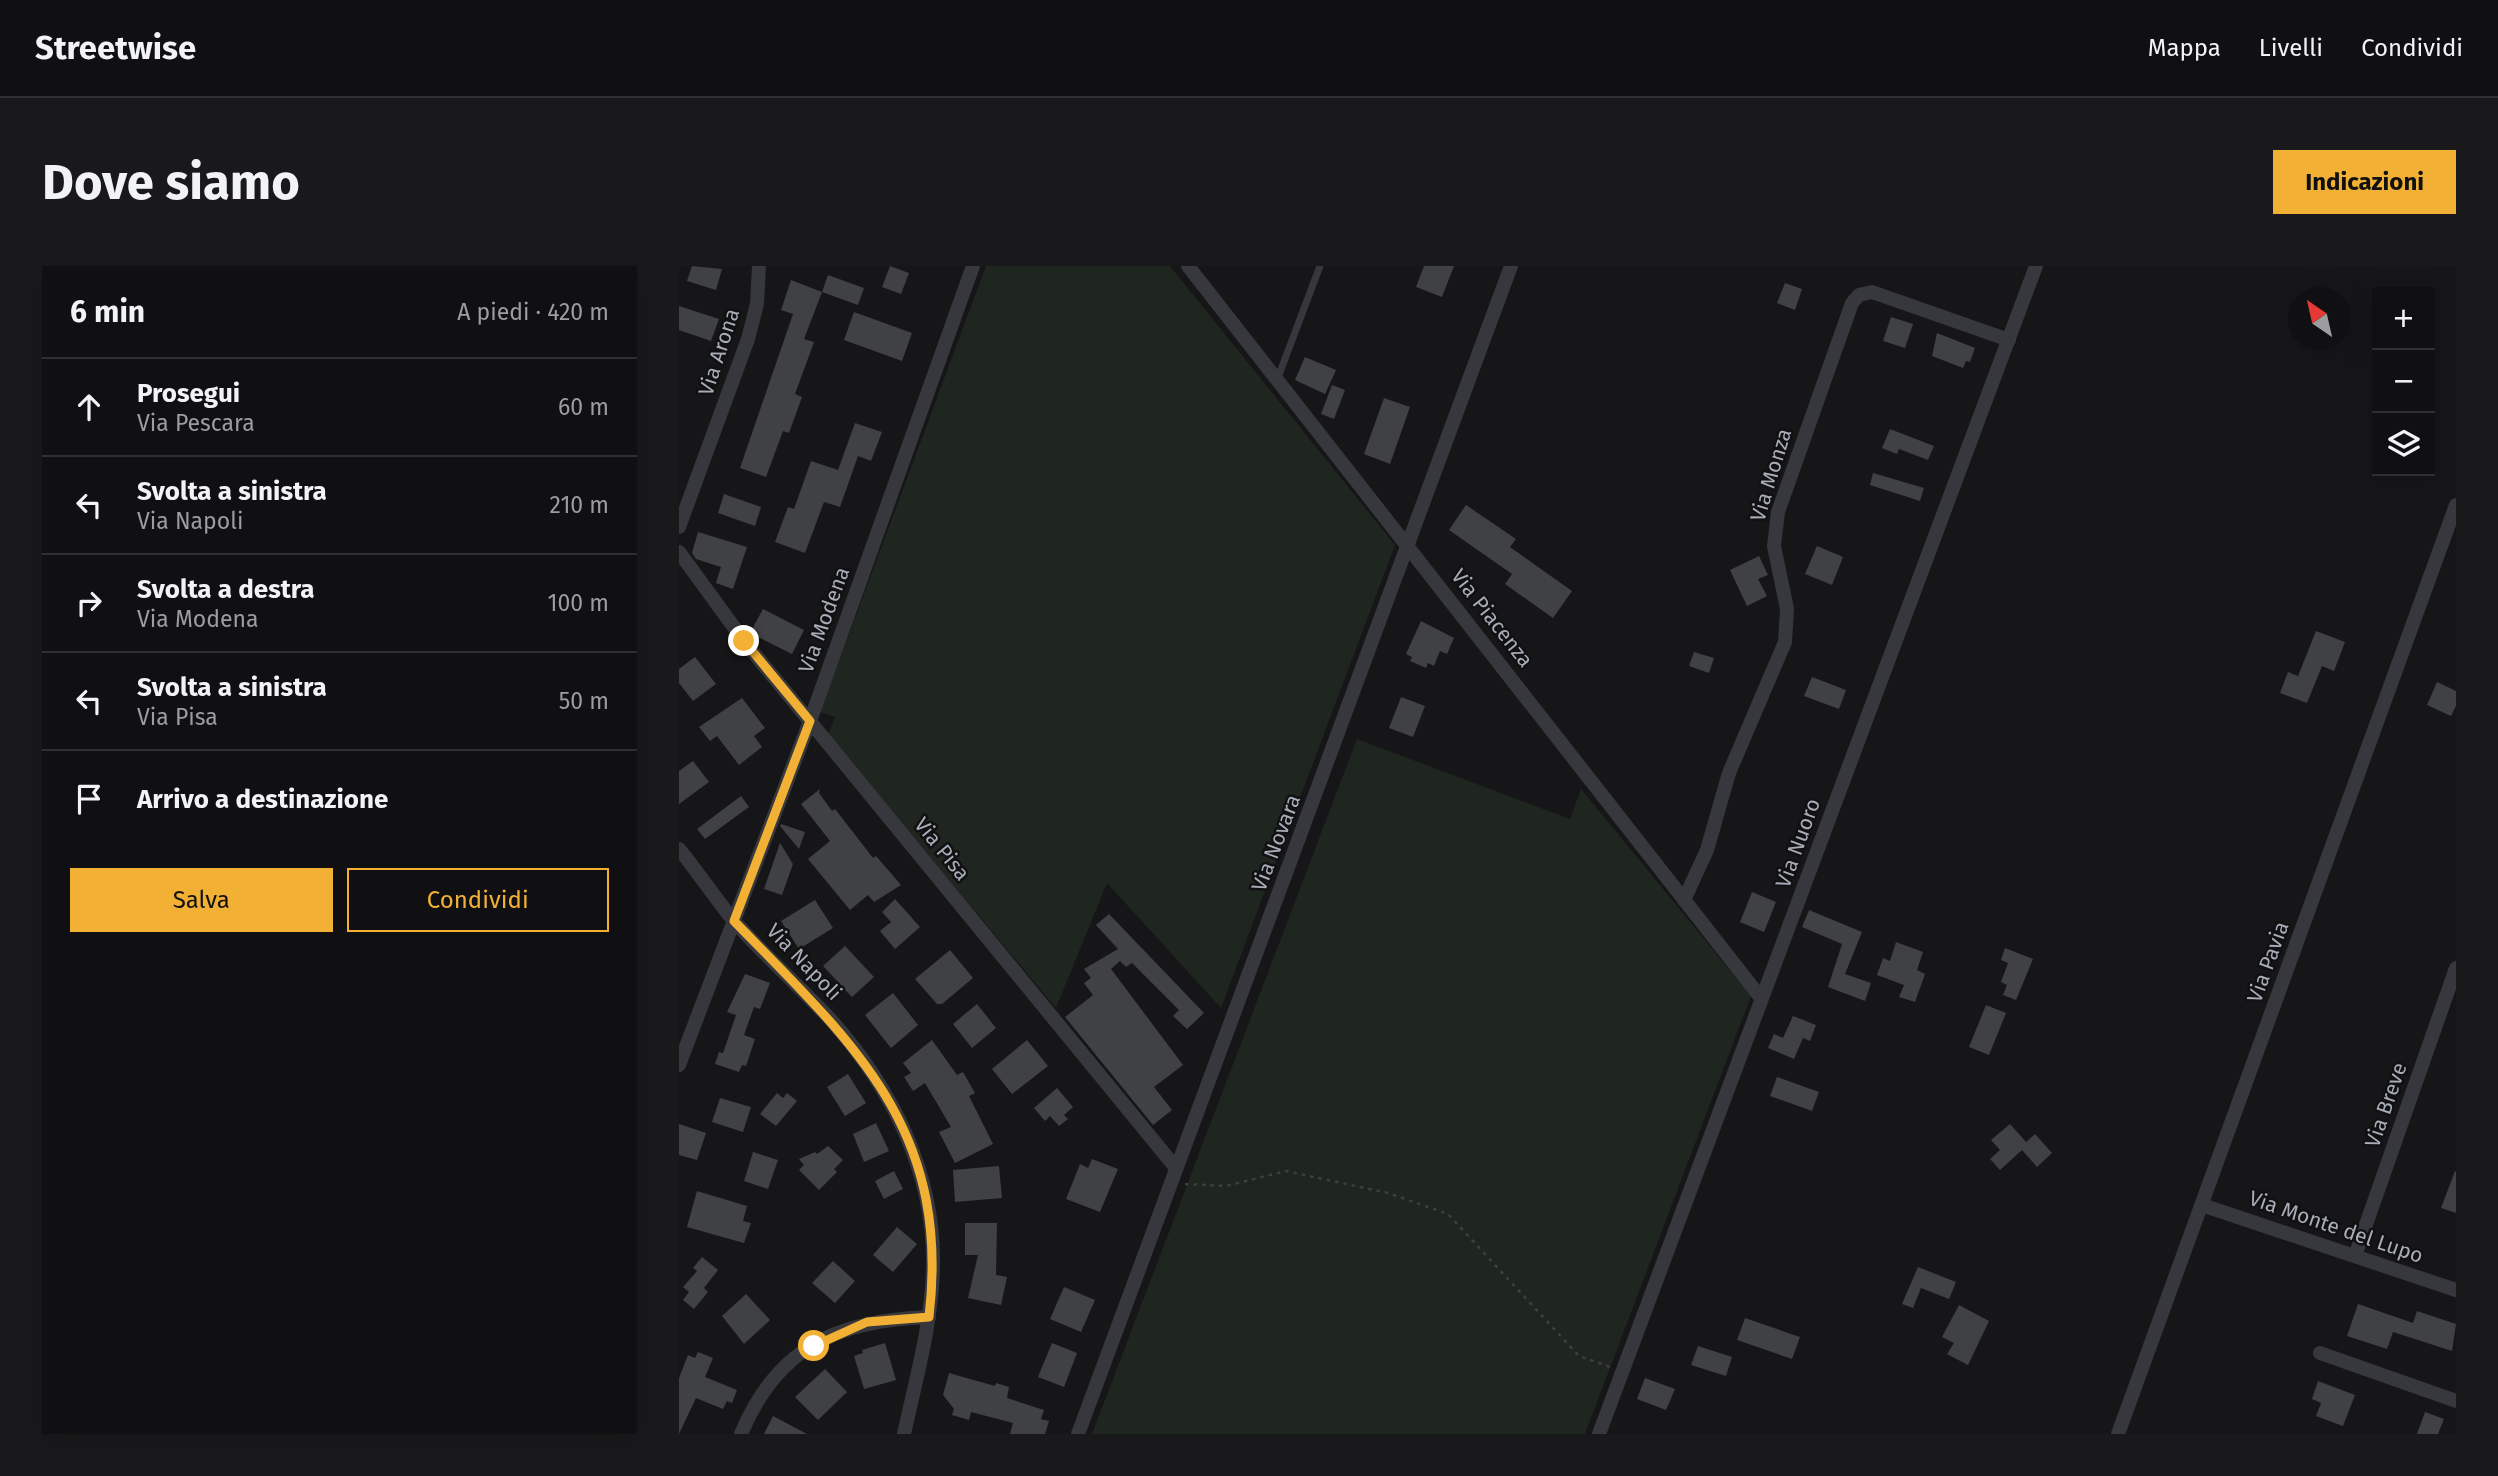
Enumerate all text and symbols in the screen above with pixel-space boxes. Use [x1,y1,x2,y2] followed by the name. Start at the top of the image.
[35,28,196,68] text: Streetwise
[2148,34,2221,62] text: Mappa
[2259,34,2323,62] text: Livelli
[2361,34,2463,62] text: Condividi
[2273,150,2456,214] button: Indicazioni
[42,153,300,212] text: Dove siamo
[2288,287,2351,350] north arrow
[2372,287,2435,476] map controls
[2372,287,2435,350] button: +
[70,294,145,330] text: 6 min
[457,298,609,326] text: A piedi · 420 m
[693,305,745,399] street label: Via Arona
[2372,350,2435,413] button: −
[137,378,240,409] text: Prosegui
[70,388,108,426] icon: ahead
[558,393,609,421] text: 60 m
[137,409,255,437] text: Via Pescara
[2372,413,2435,476] button: layers
[1745,425,1797,525] street label: Via Monza
[137,476,327,507] text: Svolta a sinistra
[70,486,108,524] icon: left
[550,491,609,519] text: 210 m
[137,507,243,535] text: Via Napoli
[793,563,855,677] street label: Via Modena
[1445,564,1539,672] street label: Via Piacenza
[137,574,315,605] text: Svolta a destra
[70,584,108,622] icon: right
[548,589,609,617] text: 100 m
[137,605,259,633] text: Via Modena
[728,625,759,656] route end
[137,672,327,703] text: Svolta a sinistra
[70,682,108,720] icon: left
[559,687,609,715] text: 50 m
[137,703,218,731] text: Via Pisa
[70,780,108,818] icon: arrive
[137,784,388,815] text: Arrivo a destinazione
[1246,791,1306,895] street label: Via Novara
[1770,795,1826,891] street label: Via Nuoro
[909,812,975,886] street label: Via Pisa
[70,868,333,932] button: Salva
[347,868,609,932] button: Condividi
[761,918,847,1006] street label: Via Napoli
[2241,918,2295,1006] street label: Via Pavia
[2359,1059,2413,1151] street label: Via Breve
[2245,1185,2427,1269] street label: Via Monte del Lupo
[798,1330,829,1361] route start

